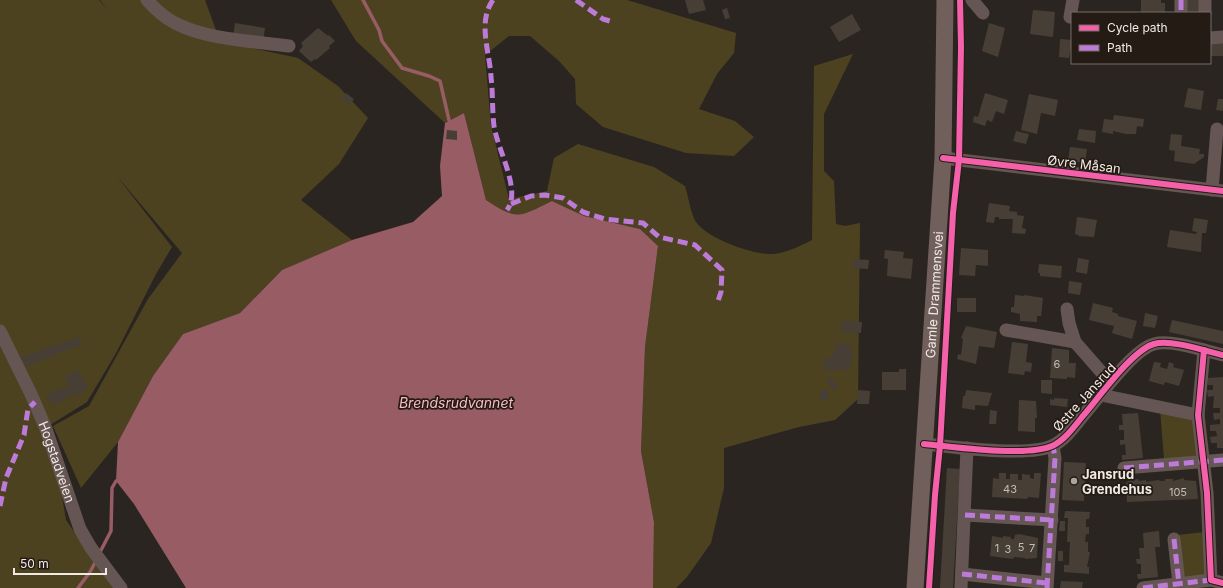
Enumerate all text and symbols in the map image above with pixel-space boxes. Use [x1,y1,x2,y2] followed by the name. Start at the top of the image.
[1071,12,1211,64] legend
[1107,20,1168,35] text: Cycle path
[1107,40,1132,55] text: Path
[1046,152,1122,176] street label: Øvre Måsan
[922,231,946,359] street label: Gamle Drammensvei
[1054,357,1061,371] house number: 6
[1049,359,1119,435] street label: Østre Jansrud
[399,394,513,411] water label: Brendsrudvannet
[36,419,78,505] street label: Hogstadveien
[1082,466,1152,497] place label: Jansrud Grendehus
[1069,476,1079,486] marker: Jansrud Grendehus
[1003,482,1017,496] house number: 43
[1169,485,1187,499] house number: 105
[1018,540,1025,554] house number: 5
[995,541,999,555] house number: 1
[1029,541,1035,555] house number: 7
[1005,542,1012,556] house number: 3
[14,550,106,576] scale bar
[20,556,49,571] text: 50 m

